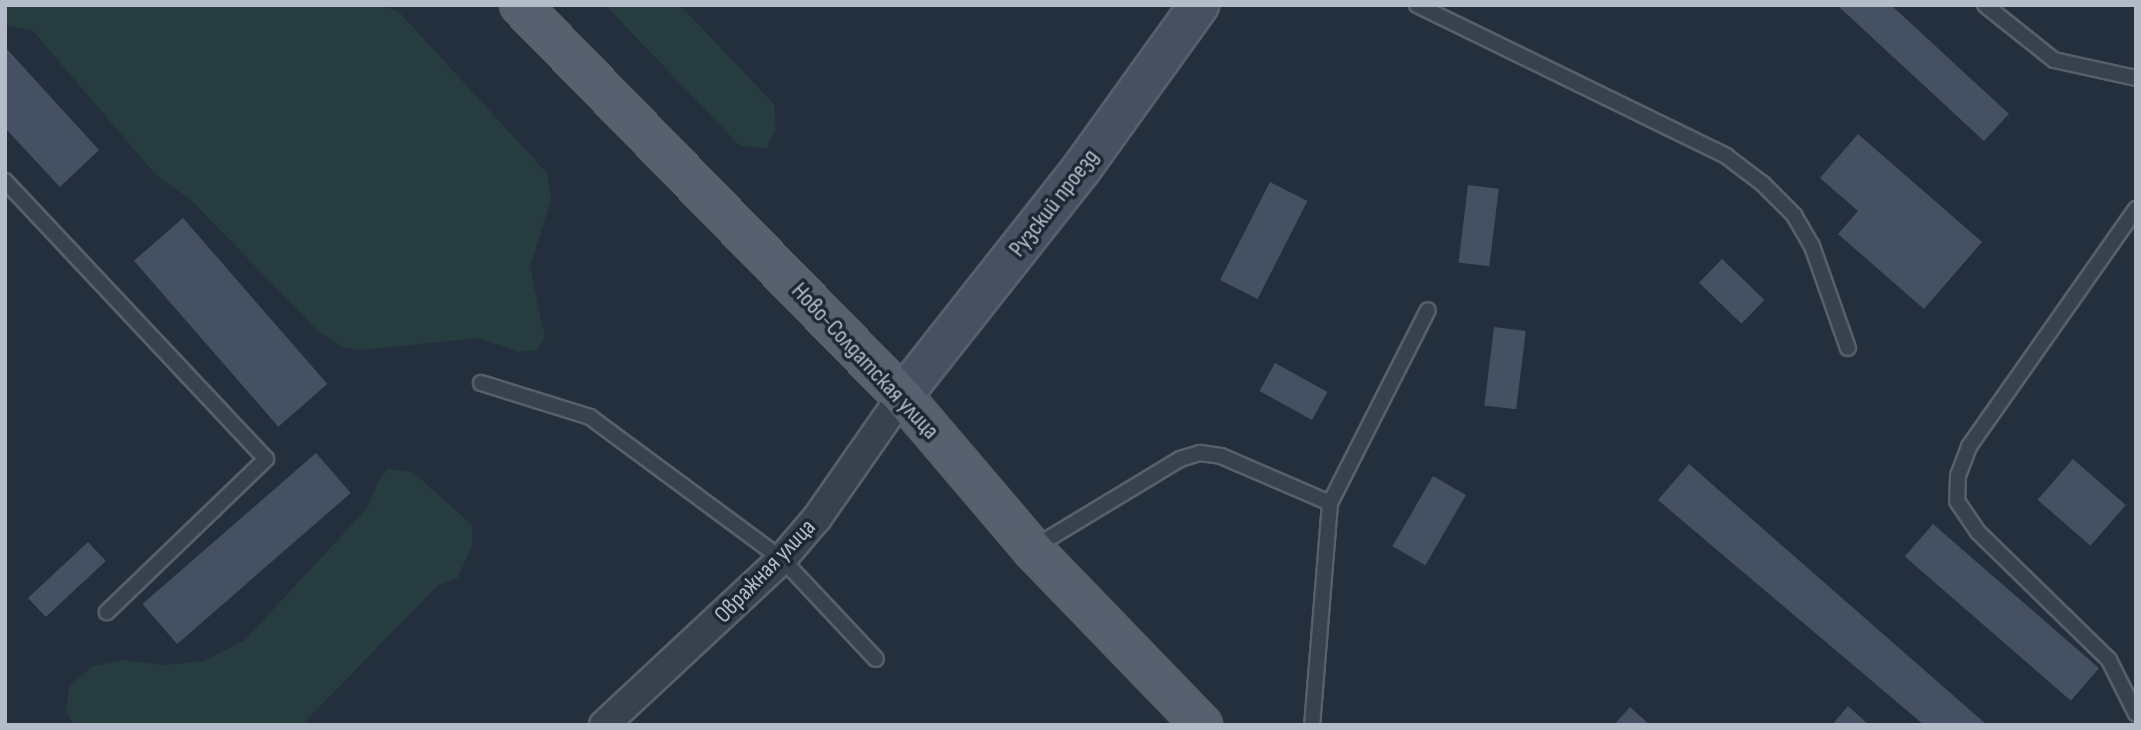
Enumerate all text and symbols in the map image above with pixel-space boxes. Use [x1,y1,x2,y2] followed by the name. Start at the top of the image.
[1003,143,1105,263] street label: Рузский проезд
[785,277,945,445] street label: Ново-Солдатская улица
[708,513,822,629] street label: Овражная улица

